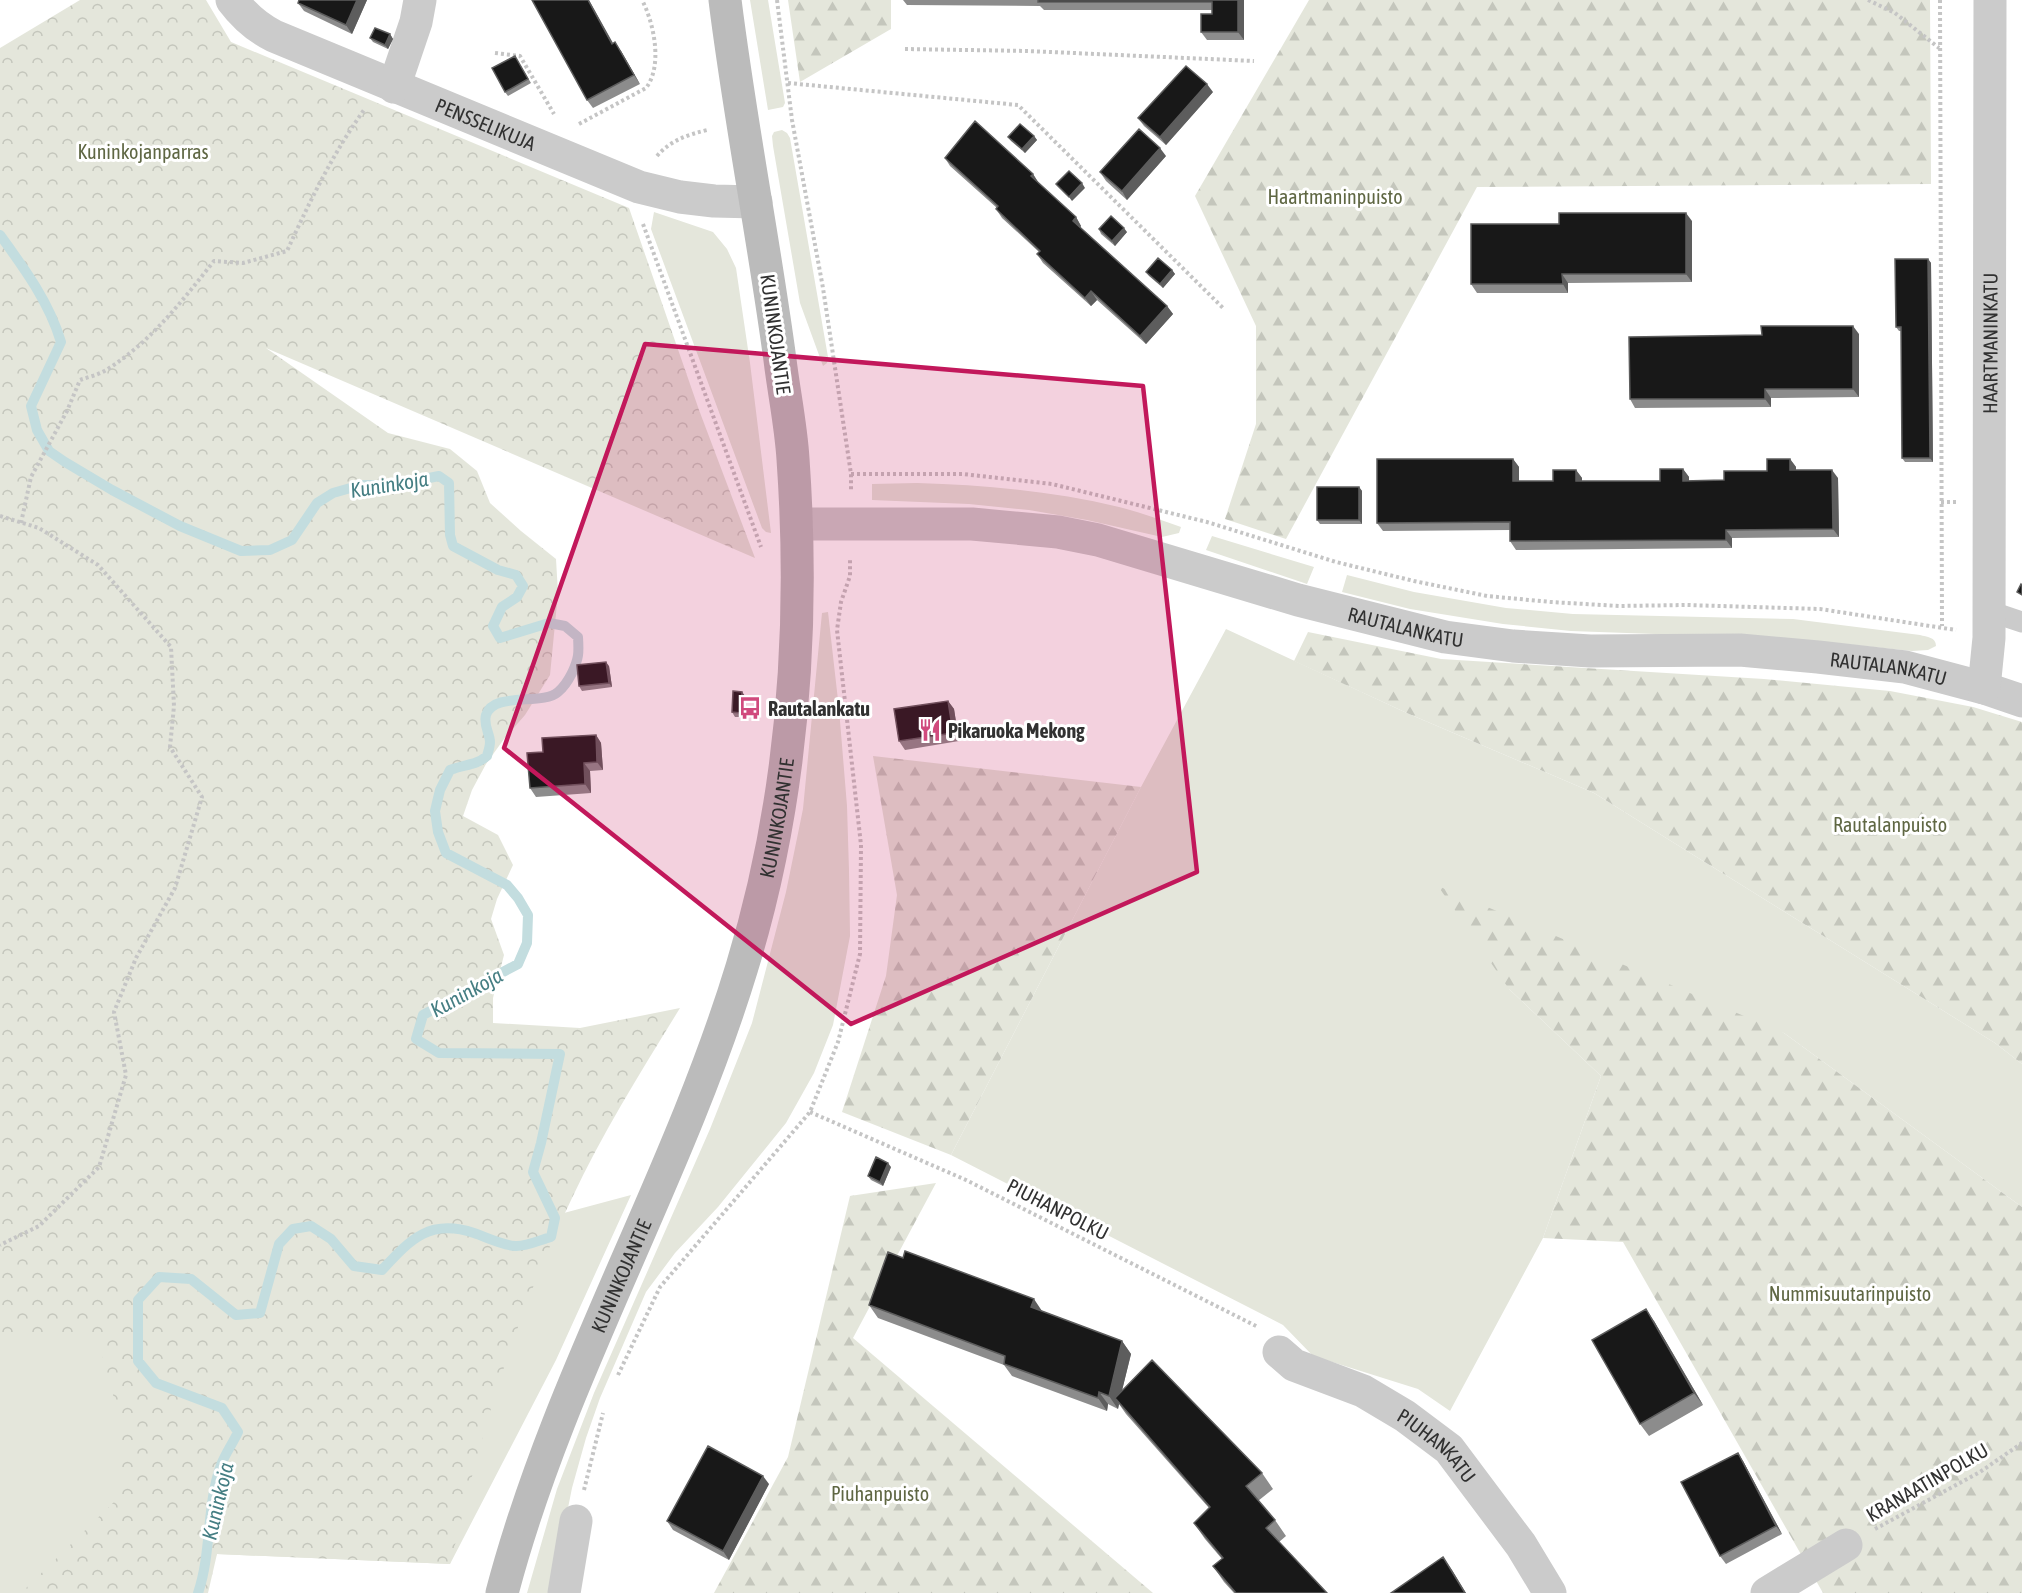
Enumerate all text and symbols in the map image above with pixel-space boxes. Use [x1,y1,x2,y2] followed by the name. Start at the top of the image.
[432,93,539,155] street label: PENSSELIKUJA
[77,140,209,163] park label: Kuninkojanparras
[1267,185,1403,208] park label: Haartmaninpuisto
[756,272,796,396] street label: KUNINKOJANTIE
[1978,273,2001,414] street label: HAARTMANINKATU
[348,466,430,502] water label: Kuninkoja
[1346,602,1465,651] street label: RAUTALANKATU
[1829,647,1949,689] street label: RAUTALANKATU
[737,695,763,721] bus stop icon: Rautalankatu
[768,697,870,720] place label: Rautalankatu
[917,717,943,743] restaurant icon: Pikaruoka Mekong
[948,719,1085,742] place label: Pikaruoka Mekong
[754,756,798,880] street label: KUNINKOJANTIE
[1833,813,1947,836] park label: Rautalanpuisto
[426,962,506,1022] water label: Kuninkoja
[1003,1174,1113,1244] street label: PIUHANPOLKU
[586,1215,655,1336] street label: KUNINKOJANTIE
[1769,1282,1931,1305] park label: Nummisuutarinpuisto
[1394,1403,1481,1486] street label: PIUHANKATU
[1862,1438,1992,1526] street label: KRANAATINPOLKU
[196,1460,238,1542] water label: Kuninkoja
[831,1482,929,1505] park label: Piuhanpuisto

